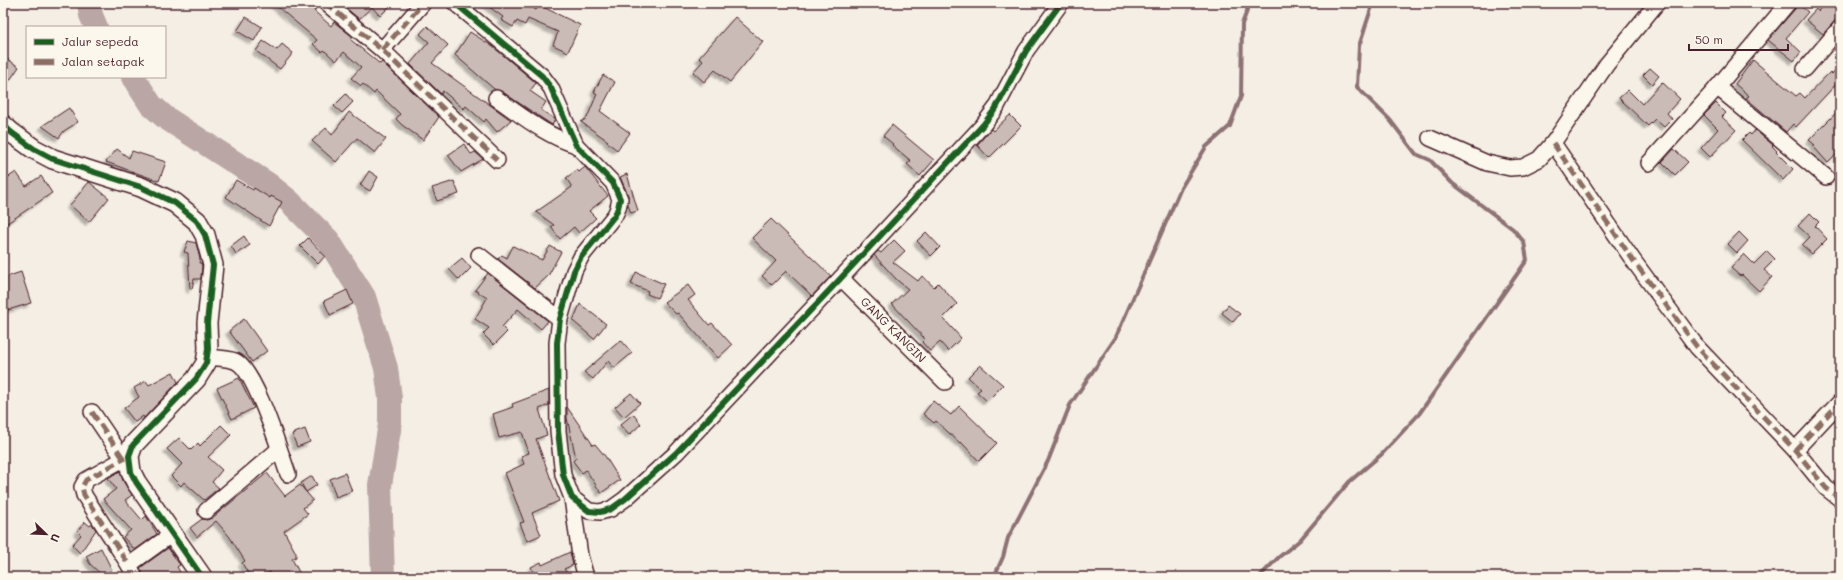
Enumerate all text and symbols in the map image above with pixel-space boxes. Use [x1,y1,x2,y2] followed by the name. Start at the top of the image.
[26,26,166,78] legend
[1689,26,1788,52] scale bar
[1695,31,1723,47] text: 50 m
[62,33,139,49] text: Jalur sepeda
[62,53,144,69] text: Jalan setapak
[858,293,930,365] street label: GANG KANGIN
[26,514,66,554] north arrow
[47,532,64,545] text: U

